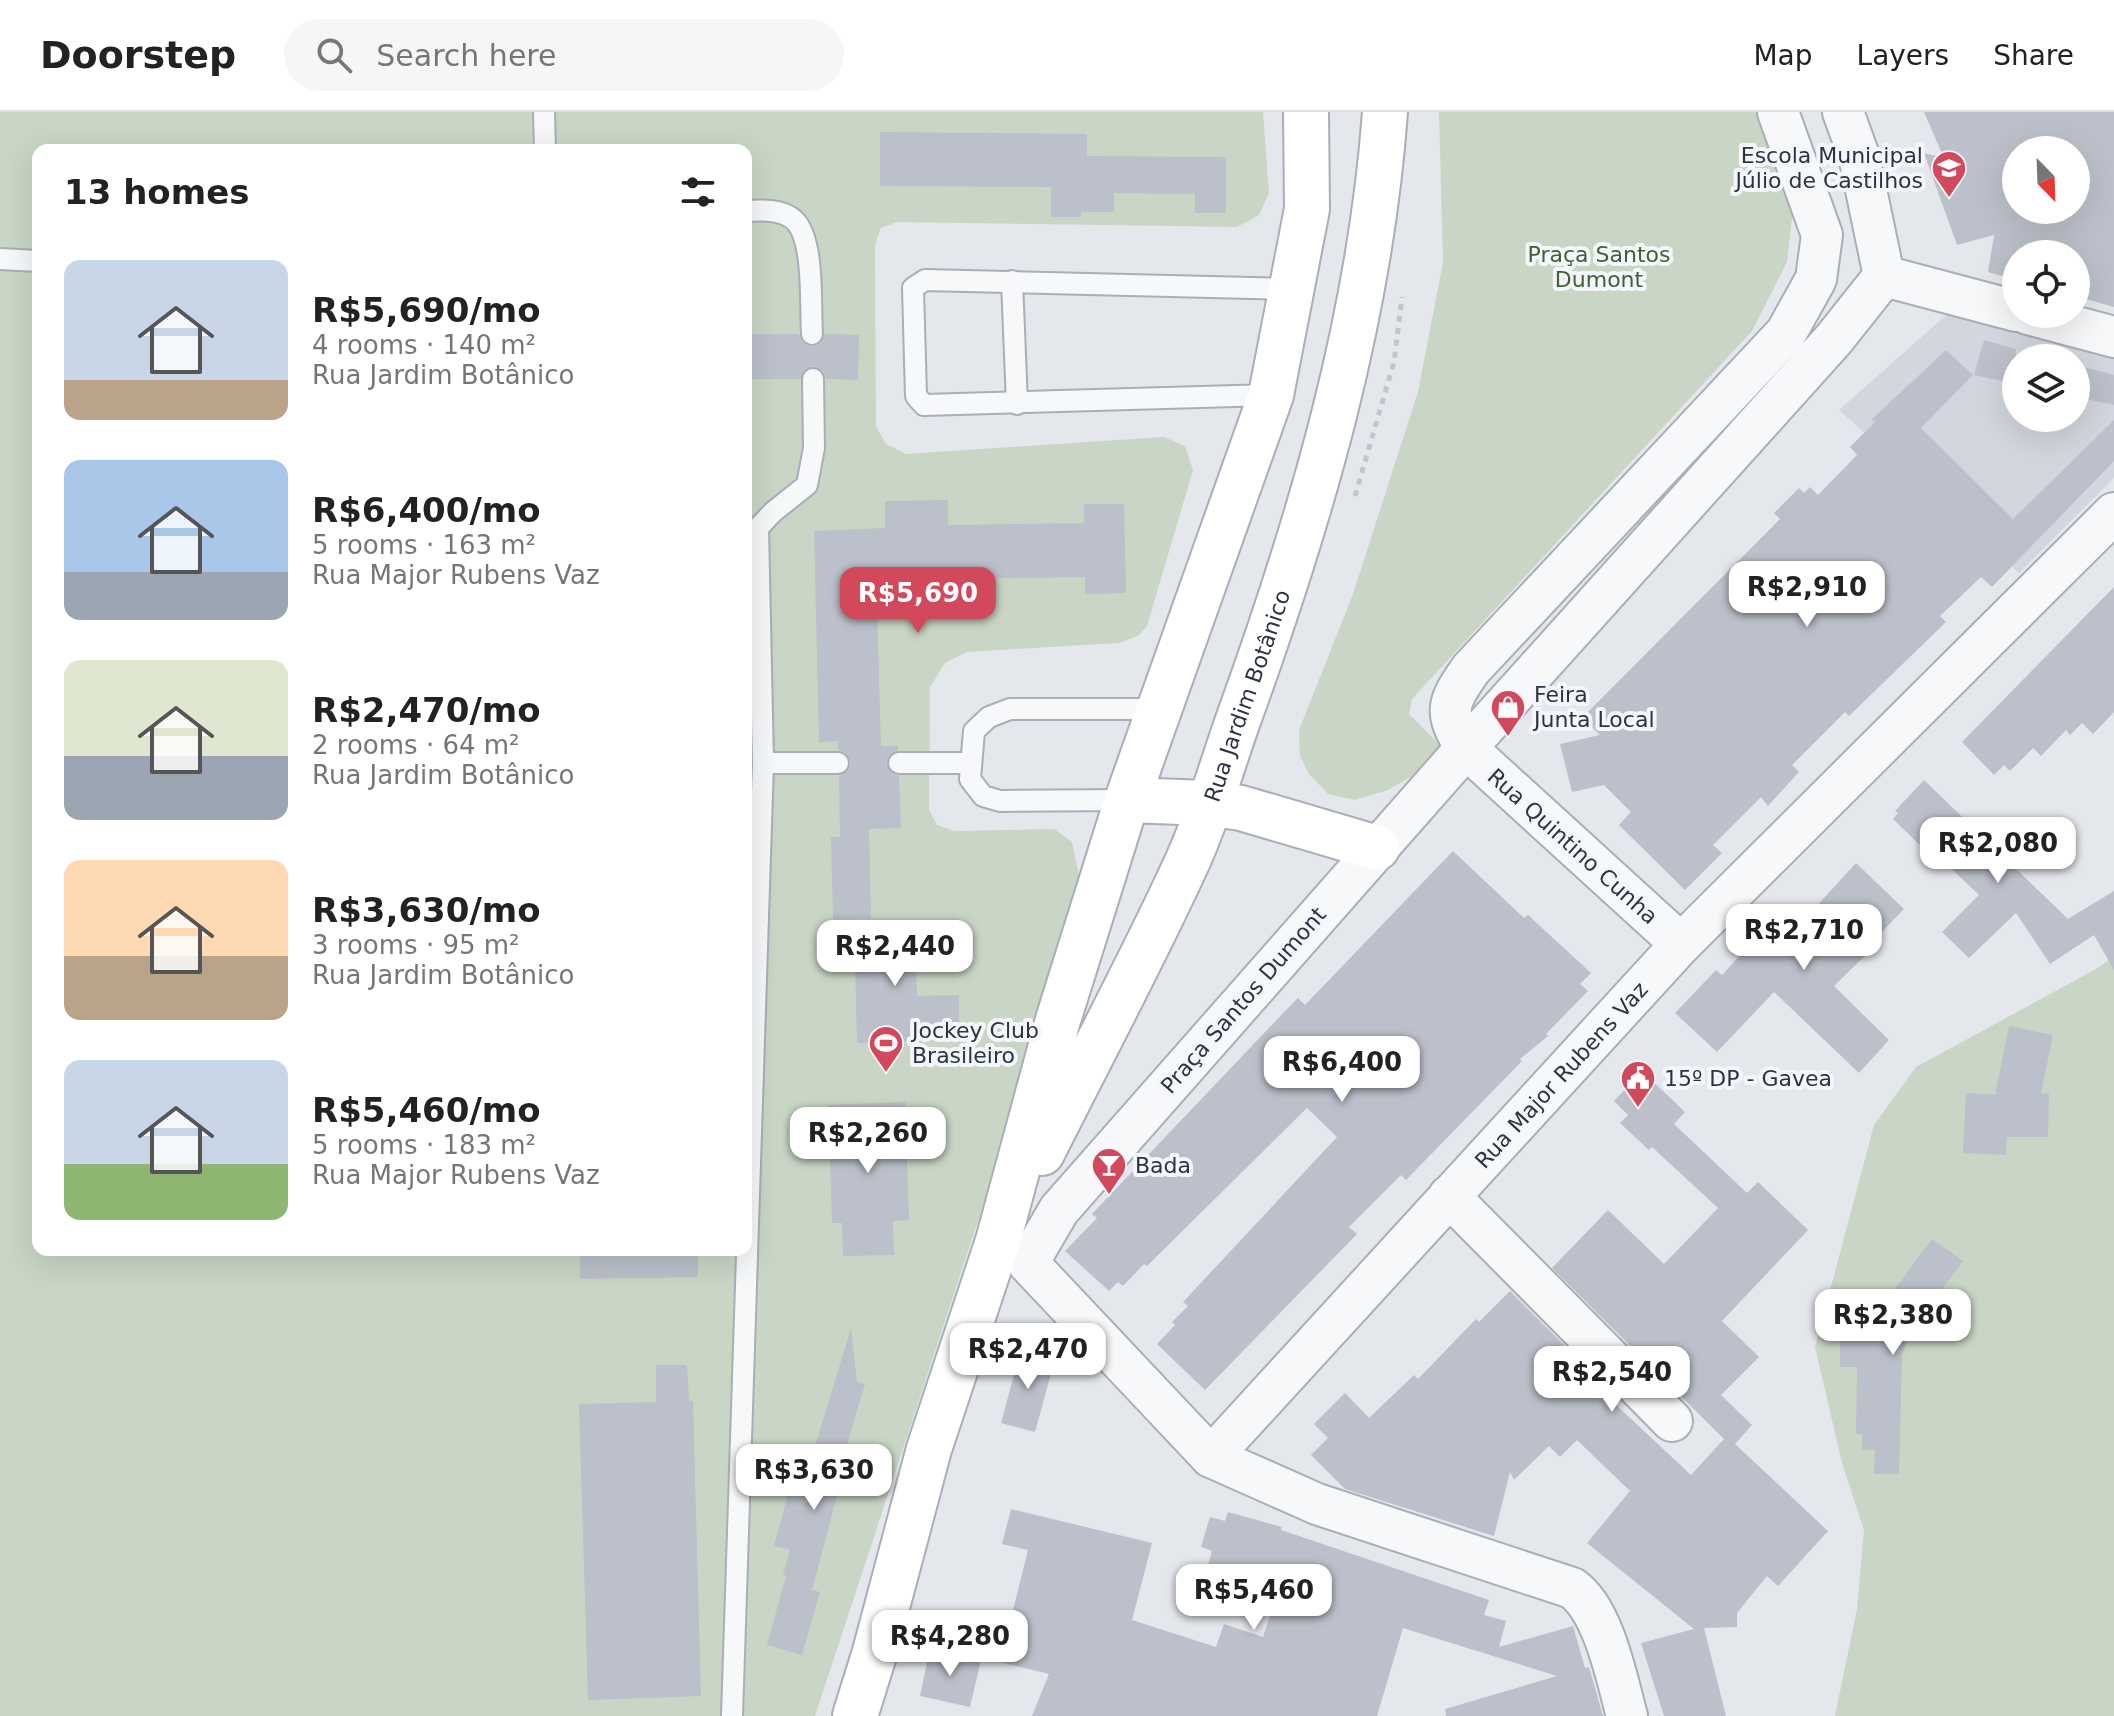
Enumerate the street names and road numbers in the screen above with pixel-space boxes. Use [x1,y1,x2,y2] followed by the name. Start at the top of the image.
[1200,587,1295,805] street label: Rua Jardim Botânico
[1483,764,1663,929] street label: Rua Quintino Cunha
[1156,902,1331,1098] street label: Praça Santos Dumont
[1470,977,1653,1173] street label: Rua Major Rubens Vaz

